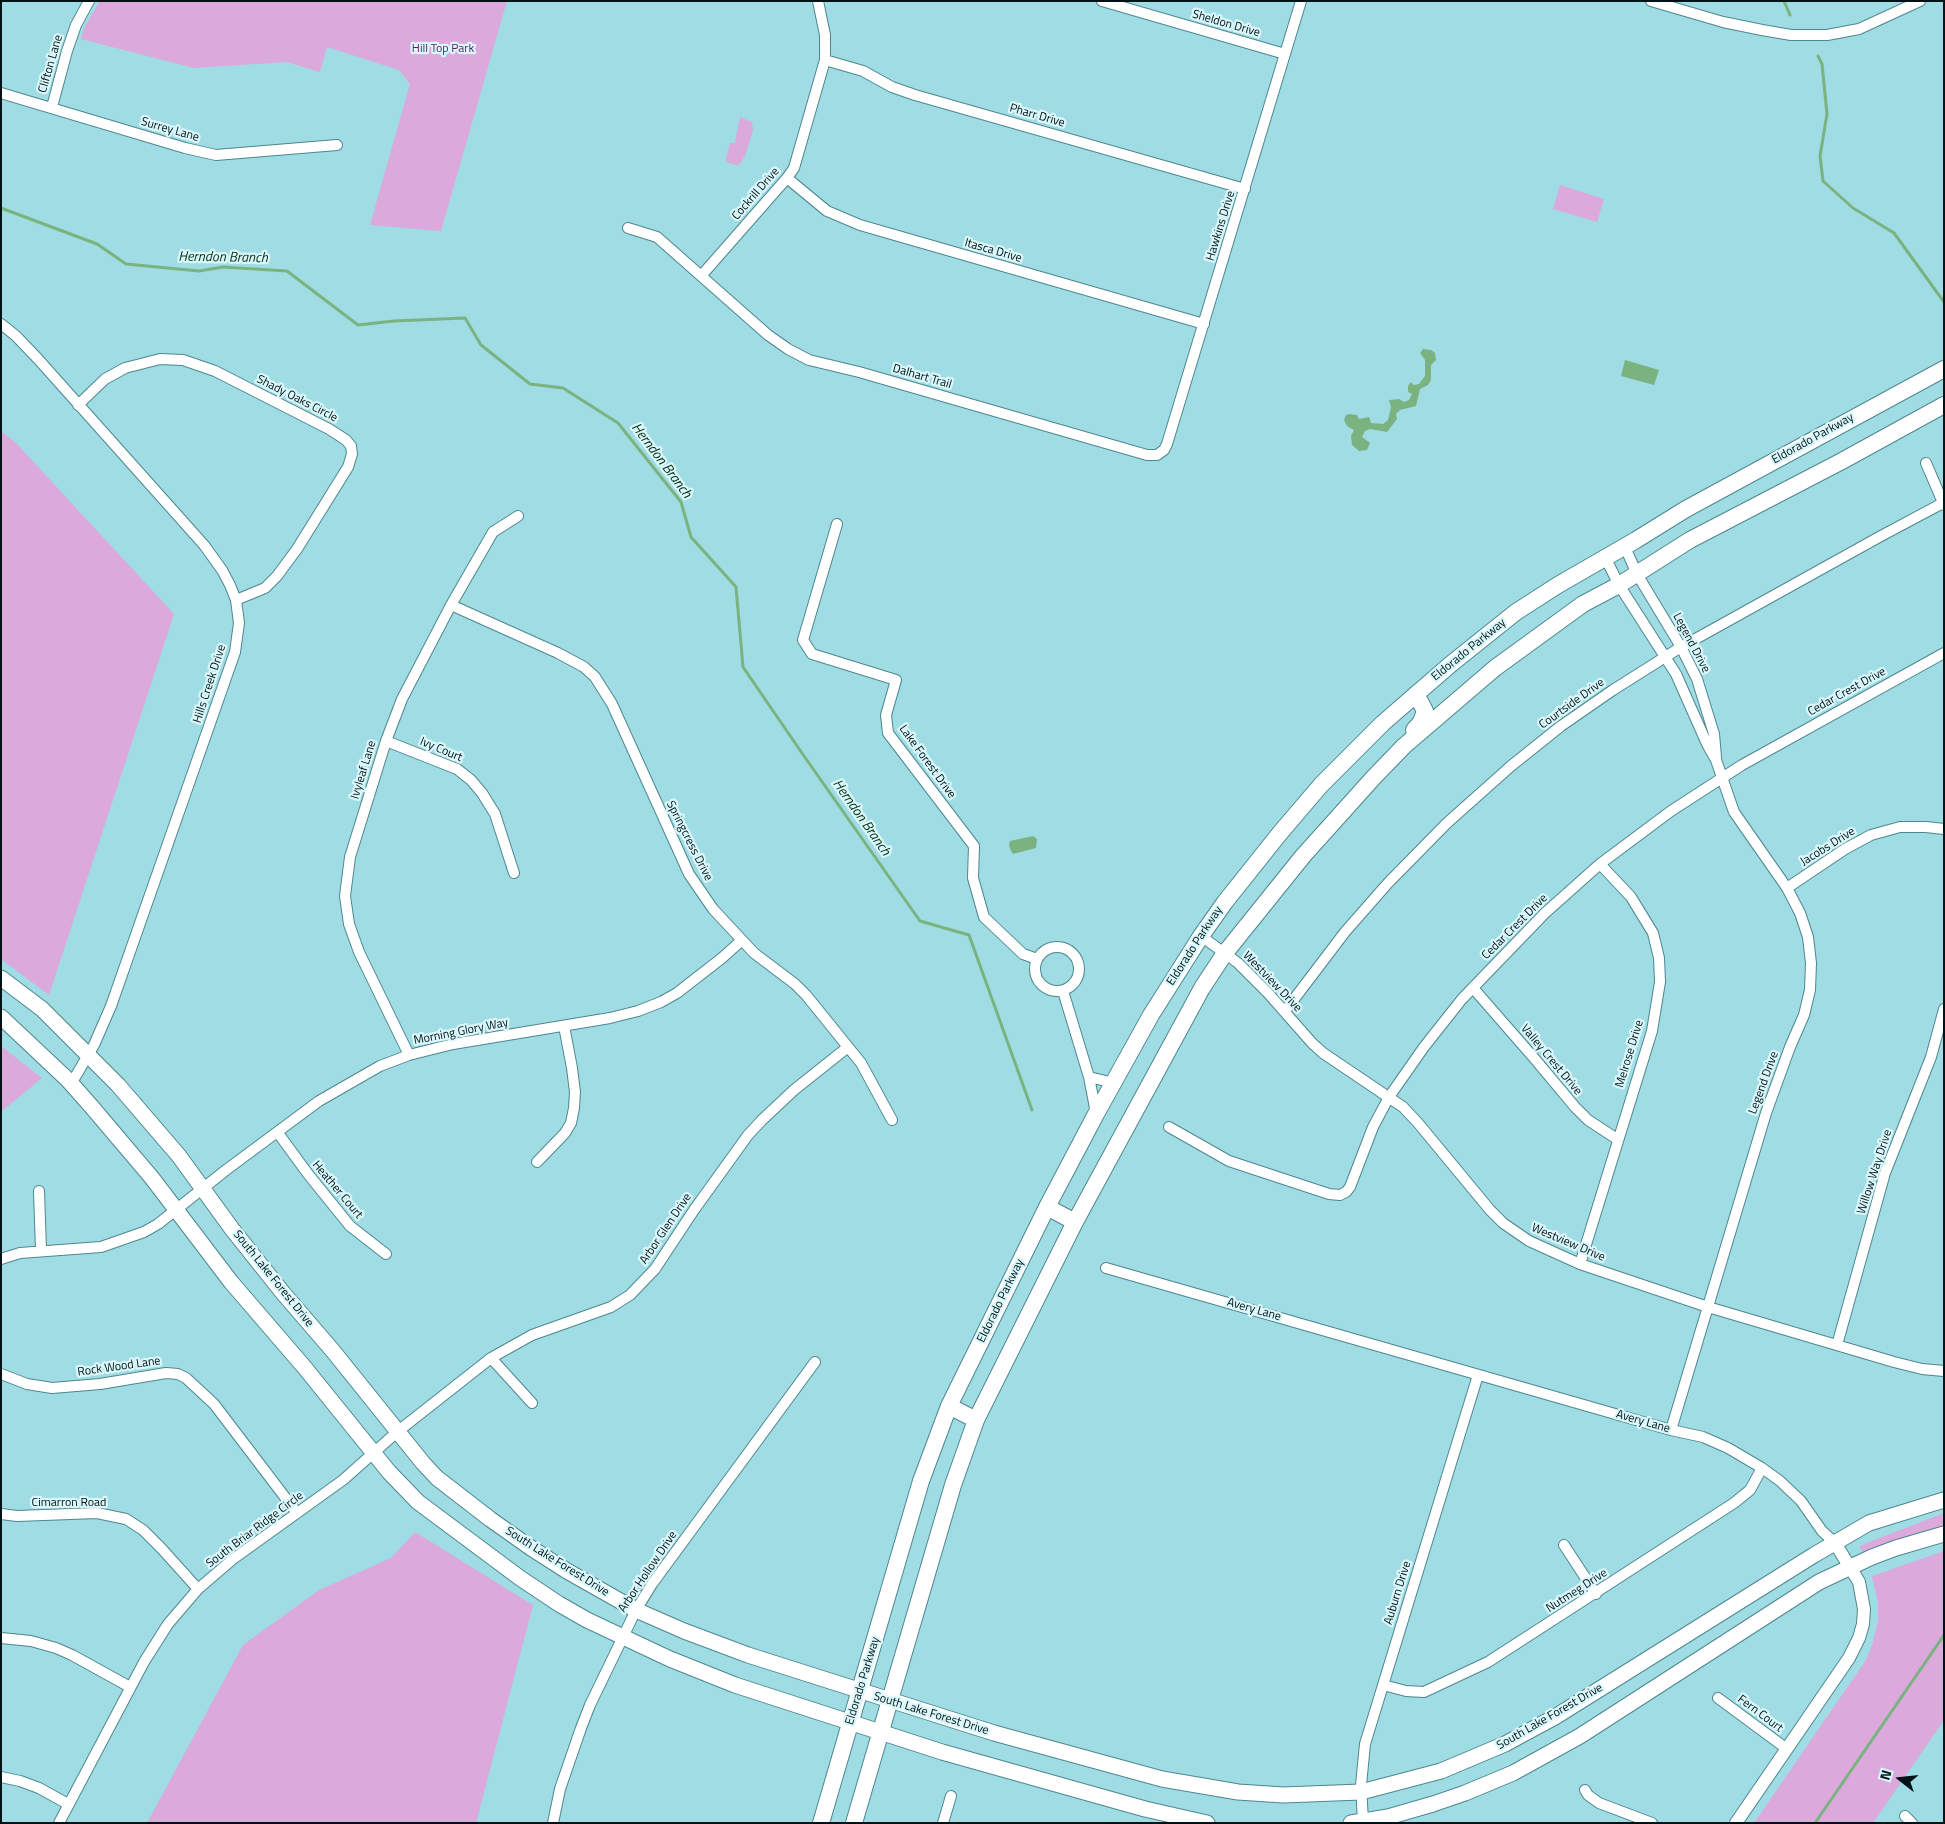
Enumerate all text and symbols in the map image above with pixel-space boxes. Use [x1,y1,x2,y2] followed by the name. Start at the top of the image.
[1190,7,1262,41] street label: Sheldon Drive
[36,33,66,95] street label: Clifton Lane
[412,42,474,56] park label: Hill Top Park
[1008,101,1066,131] street label: Pharr Drive
[139,115,201,145] street label: Surrey Lane
[729,165,783,223] street label: Cockrill Drive
[1204,189,1238,263] street label: Hawkins Drive
[963,236,1023,266] street label: Itasca Drive
[178,249,268,267] water label: Herndon Branch
[891,362,953,392] street label: Dalhart Trail
[254,372,340,426] street label: Shady Oaks Circle
[1770,411,1856,467] street label: Eldorado Parkway
[627,420,695,502] water label: Herndon Branch
[1669,611,1713,675] street label: Legend Drive
[1429,616,1509,684] street label: Eldorado Parkway
[191,643,229,725] street label: Hills Creek Drive
[1806,665,1888,719] street label: Cedar Crest Drive
[1537,676,1607,732] street label: Courtside Drive
[896,722,958,802] street label: Lake Forest Drive
[418,735,464,765] street label: Ivy Court
[348,739,380,801] street label: Ivyleaf Lane
[828,777,894,859] water label: Herndon Branch
[663,799,715,883] street label: Springcress Drive
[1798,825,1858,869] street label: Jacobs Drive
[1479,891,1551,963] street label: Cedar Crest Drive
[1164,904,1226,988] street label: Eldorado Parkway
[1239,949,1305,1015] street label: Westview Drive
[412,1016,510,1048] street label: Morning Glory Way
[1613,1019,1647,1089] street label: Melrose Drive
[1517,1022,1585,1098] street label: Valley Crest Drive
[1746,1050,1782,1116] street label: Legend Drive
[1855,1128,1895,1216] street label: Willow Way Drive
[309,1158,365,1222] street label: Heather Court
[637,1191,695,1267] street label: Arbor Glen Drive
[1529,1221,1607,1265] street label: Westview Drive
[230,1228,316,1330] street label: South Lake Forest Drive
[974,1257,1028,1345] street label: Eldorado Parkway
[1225,1295,1283,1325] street label: Avery Lane
[77,1354,161,1380] street label: Rock Wood Lane
[1614,1407,1672,1437] street label: Avery Lane
[204,1489,306,1571] street label: South Briar Ridge Circle
[32,1496,106,1510] street label: Cimarron Road
[502,1524,612,1600] street label: South Lake Forest Drive
[615,1529,681,1615] street label: Arbor Hollow Drive
[1382,1559,1414,1627] street label: Auburn Drive
[1544,1566,1610,1616] street label: Nutmeg Drive
[843,1635,883,1727] street label: Eldorado Parkway
[1495,1681,1605,1753] street label: South Lake Forest Drive
[872,1690,990,1738] street label: South Lake Forest Drive
[1735,1692,1785,1736] street label: Fern Court
[1875,1754,1925,1804] north arrow
[1874,1767,1897,1782] text: N

